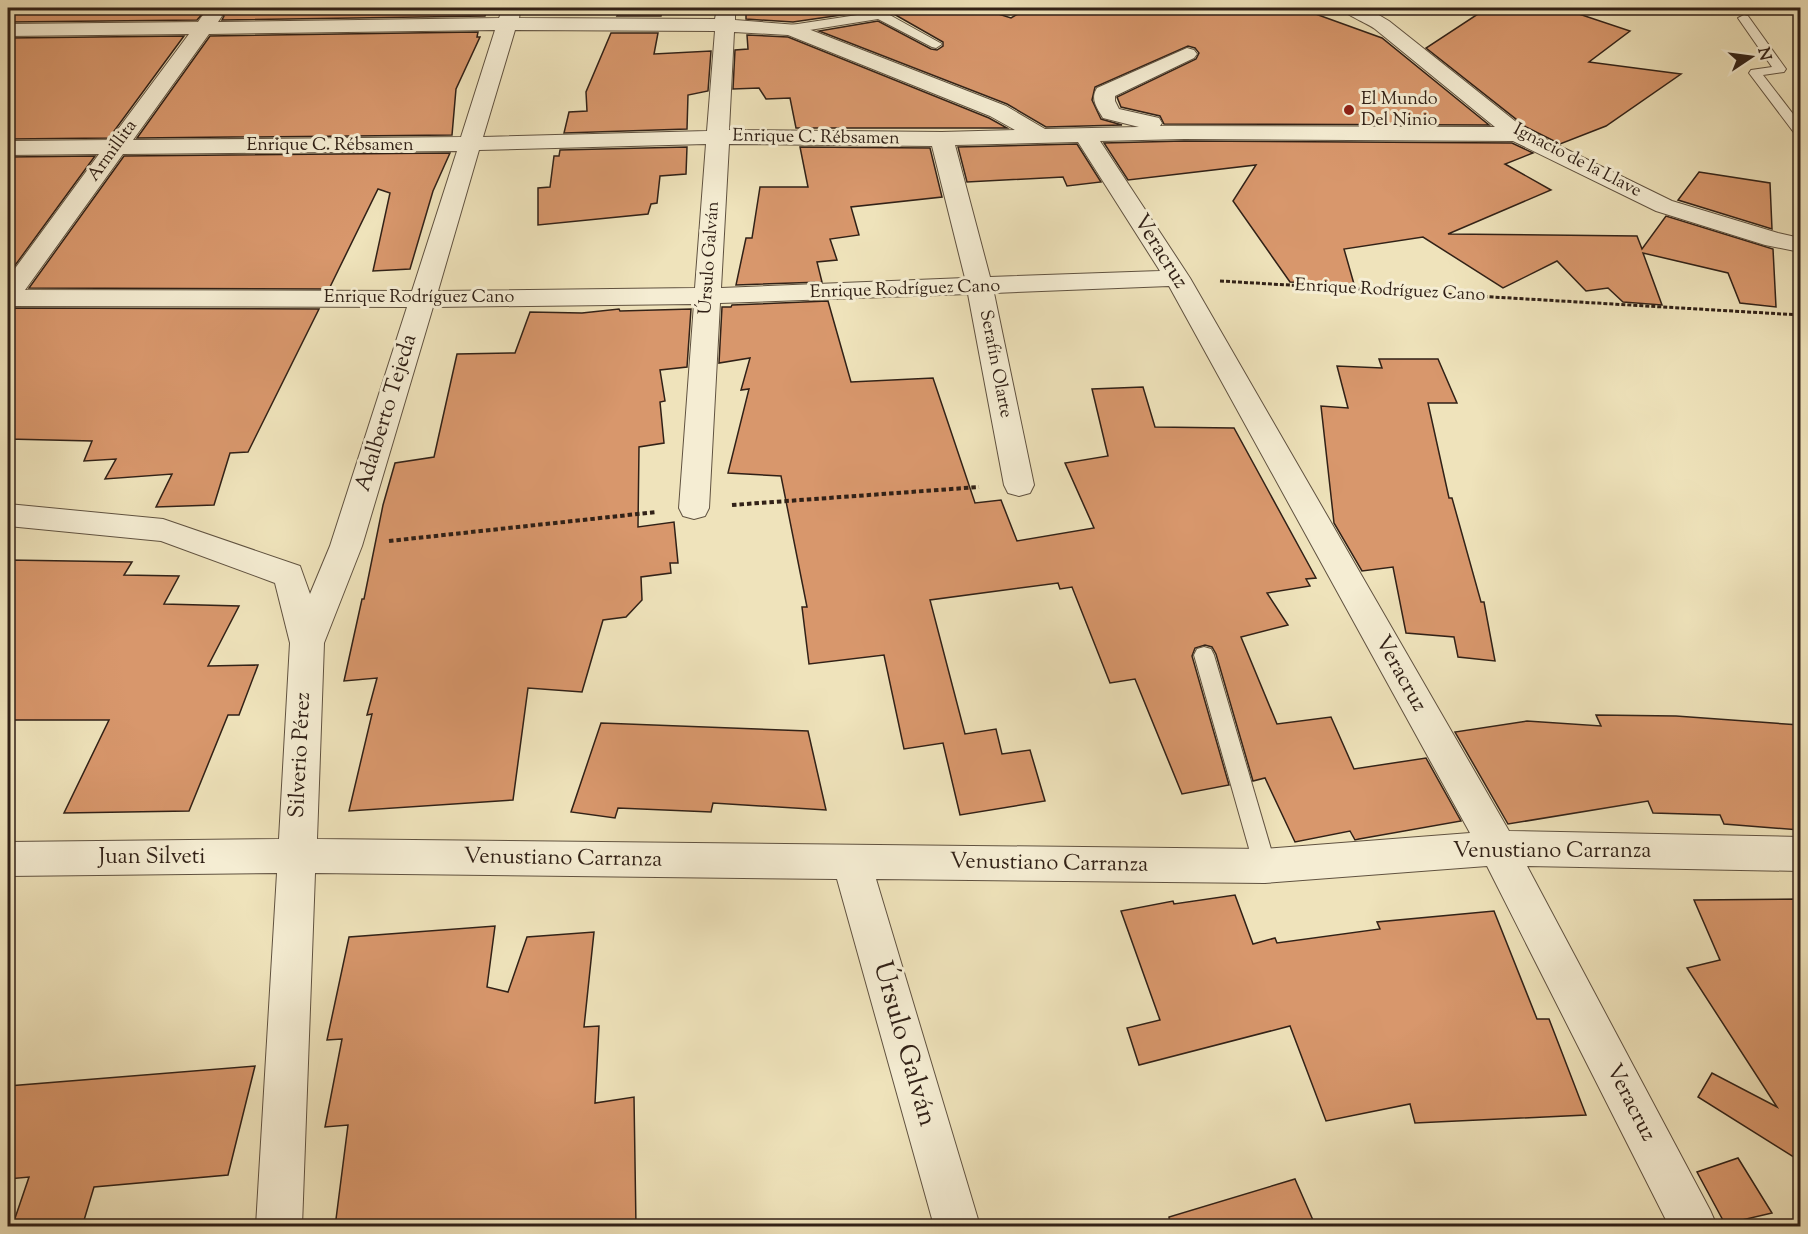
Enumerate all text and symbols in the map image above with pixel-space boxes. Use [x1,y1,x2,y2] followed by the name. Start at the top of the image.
[1721,27,1781,87] north arrow
[1751,45,1776,63] text: N
[1361,87,1438,134] place label: El Mundo Del Ninio
[1342,103,1356,117] marker: El Mundo Del Ninio
[82,115,144,187] street label: Armillita
[1508,117,1646,205] street label: Ignacio de la Llave
[732,124,900,152] street label: Enrique C. Rébsamen
[246,133,414,159] street label: Enrique C. Rébsamen
[692,200,727,316] street label: Úrsulo Galván
[1124,208,1196,296] street label: Veracruz
[1294,273,1486,309] street label: Enrique Rodríguez Cano
[809,274,1001,306] street label: Enrique Rodríguez Cano
[324,285,514,311] street label: Enrique Rodríguez Cano
[972,308,1018,420] street label: Serafín Olarte
[348,330,426,496] street label: Adalberto Tejeda
[1366,630,1434,718] street label: Veracruz
[282,691,320,819] street label: Silverio Pérez
[1453,836,1651,868] street label: Venustiano Carranza
[463,841,663,877] street label: Venustiano Carranza
[98,842,205,874] street label: Juan Silveti
[949,846,1149,882] street label: Venustiano Carranza
[862,956,947,1131] street label: Úrsulo Galván
[1597,1059,1663,1147] street label: Veracruz

